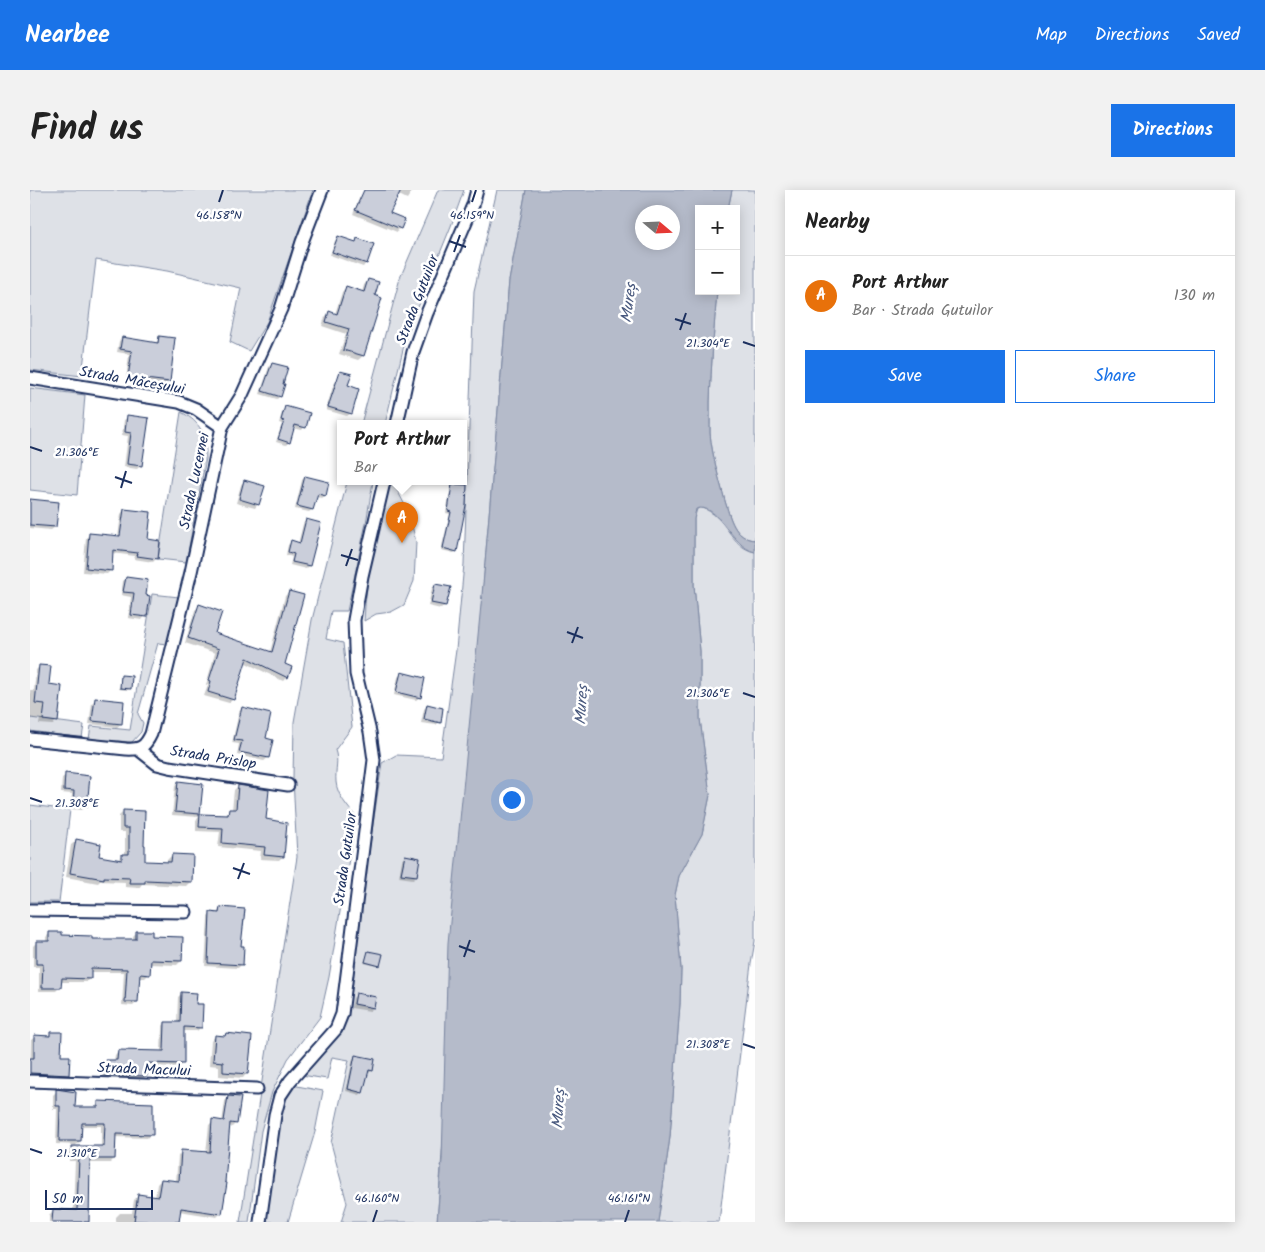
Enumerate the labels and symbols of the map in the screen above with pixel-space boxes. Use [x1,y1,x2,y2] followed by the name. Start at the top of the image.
[635,205,680,250] north arrow
[196,206,242,225] text: 46.158°N
[450,206,494,225] text: 46.159°N
[390,251,447,349] street label: Strada Gutuilor
[614,280,644,324] water label: Mureș
[686,334,731,353] text: 21.304°E
[77,360,188,402] street label: Strada Măceșului
[173,429,217,532] street label: Strada Lucernei
[55,443,100,462] text: 21.306°E
[386,502,418,543] pin: A
[568,682,596,725] water label: Mureș
[686,684,731,703] text: 21.306°E
[168,739,258,777] street label: Strada Prislop
[499,787,525,813] your location
[55,794,100,813] text: 21.308°E
[328,809,365,908] street label: Strada Gutuilor
[686,1035,731,1054] text: 21.308°E
[97,1056,193,1084] street label: Strada Macului
[545,1086,573,1129] water label: Mureș
[56,1144,99,1163] text: 21.310°E
[45,1187,152,1210] scale bar
[355,1189,399,1208] text: 46.160°N
[608,1189,650,1208] text: 46.161°N

